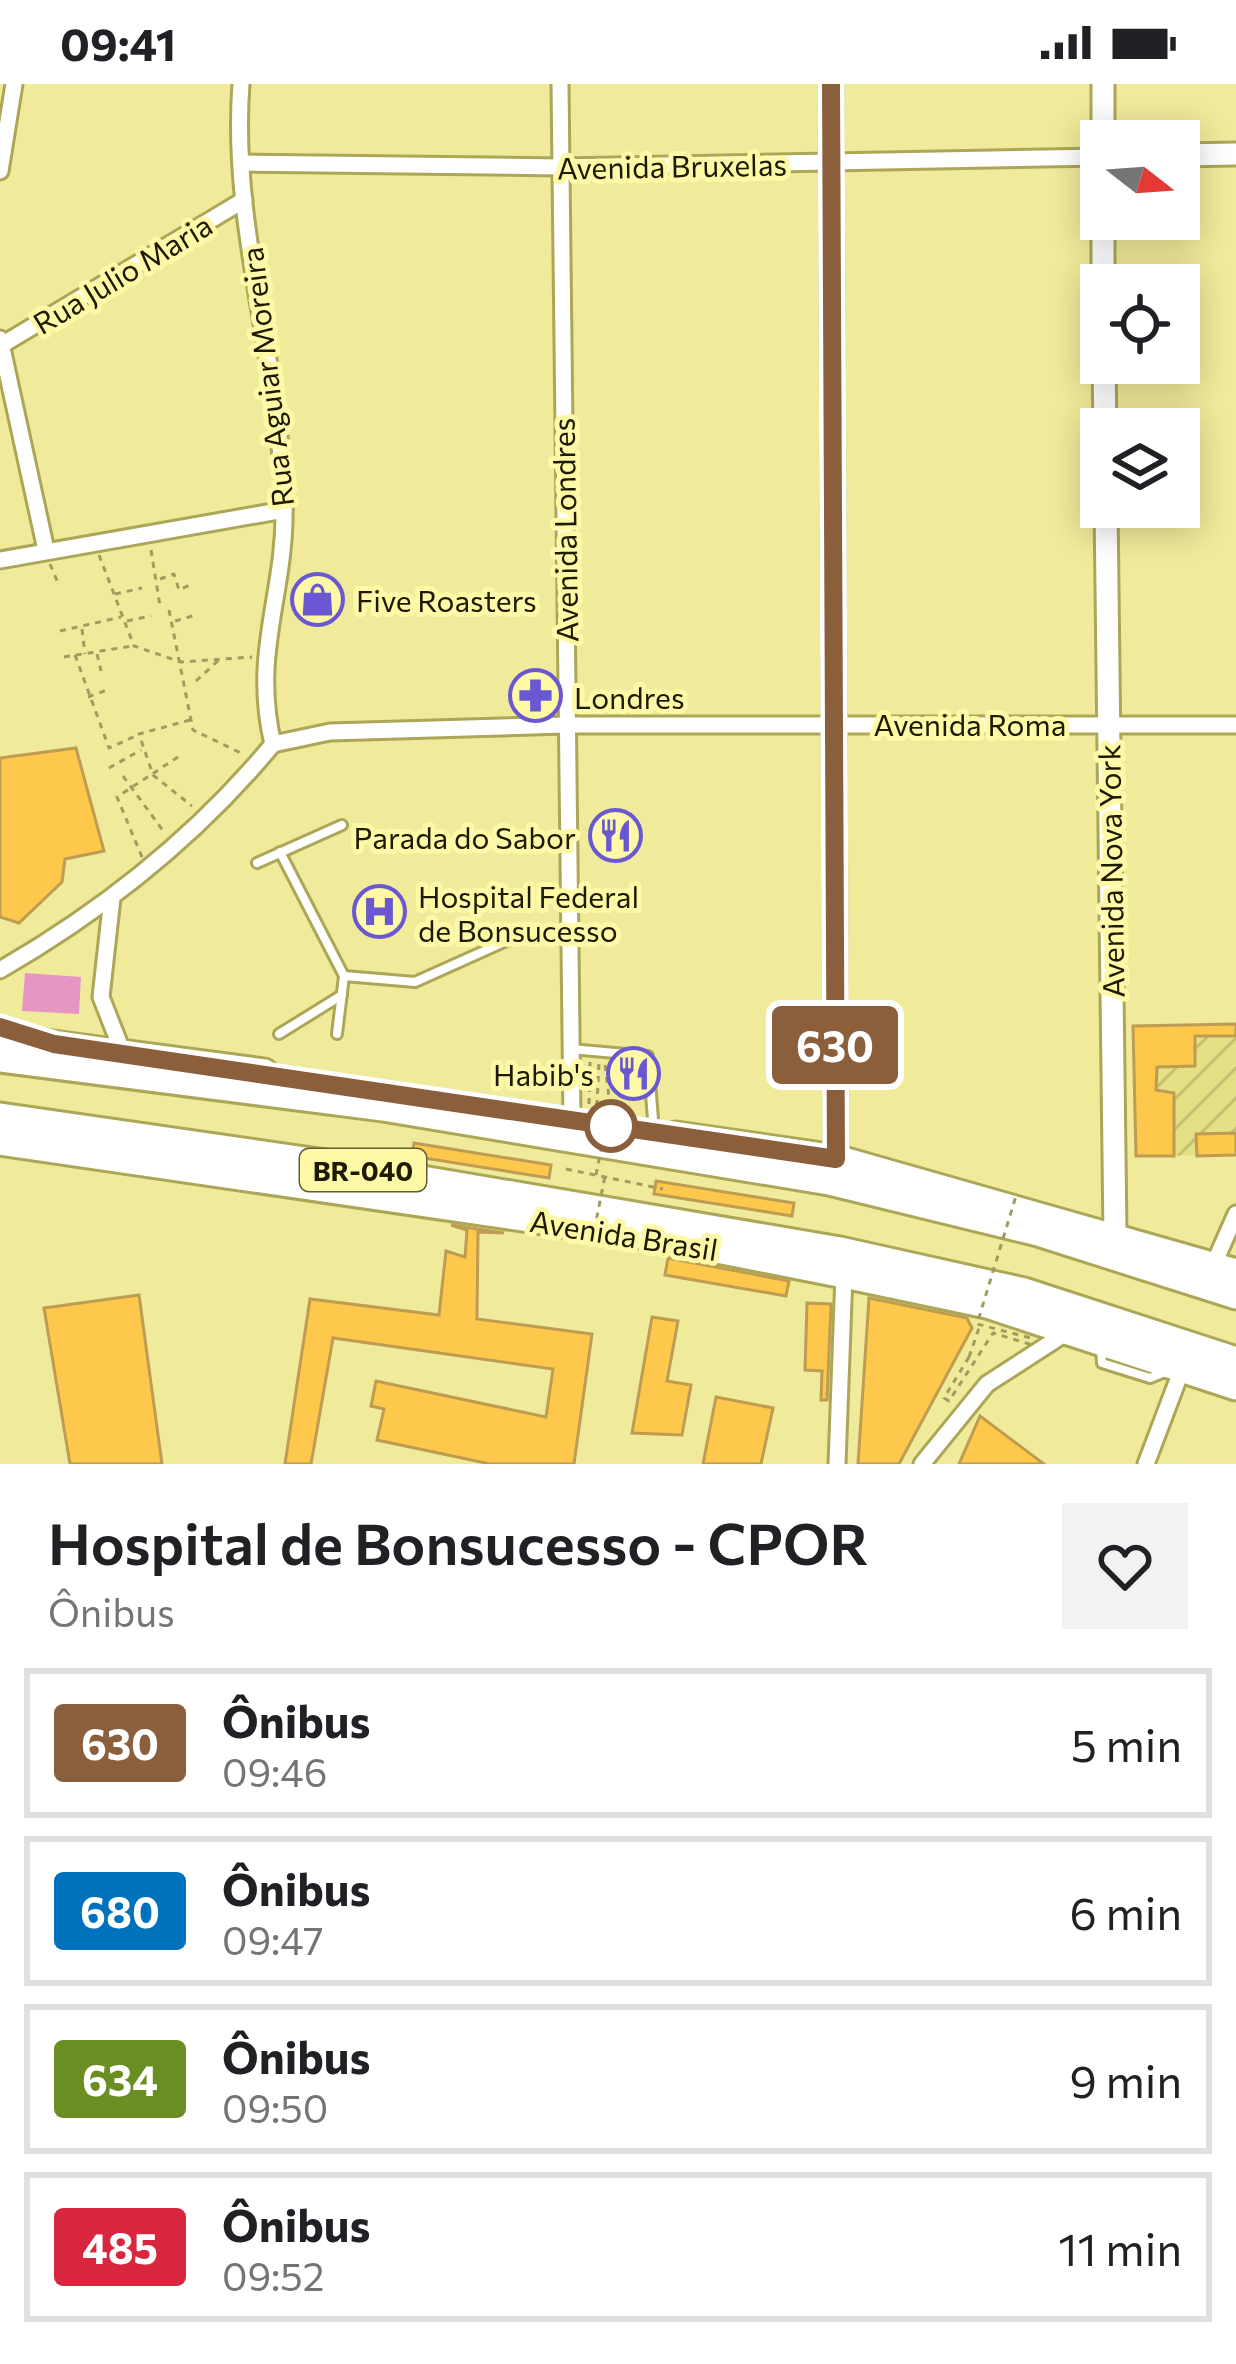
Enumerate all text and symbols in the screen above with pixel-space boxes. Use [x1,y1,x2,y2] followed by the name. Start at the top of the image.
[60,15,176,70] text: 09:41
[1080,120,1200,240] north arrow
[1080,120,1200,528] map controls
[557,144,787,186] street label: Avenida Bruxelas
[26,205,218,341] street label: Rua Julio Maria
[232,245,300,509] street label: Rua Aguiar Moreira
[1080,264,1200,384] button: locate
[1080,408,1200,528] button: layers
[544,417,584,643] street label: Avenida Londres
[289,571,345,627] shop icon: Five Roasters
[356,581,537,618] place label: Five Roasters
[507,668,563,724] pharmacy icon: Londres
[574,678,685,715] place label: Londres
[874,705,1066,742] street label: Avenida Roma
[1089,744,1131,998] street label: Avenida Nova York
[587,808,643,864] restaurant icon: Parada do Sabor
[353,818,576,855] place label: Parada do Sabor
[418,877,639,948] place label: Hospital Federal de Bonsucesso
[351,884,407,940] hospital icon: Hospital Federal de Bonsucesso
[766,1006,904,1084] line badge: 630
[796,1019,874,1071] text: 630
[605,1045,661,1101] restaurant icon: Habib's
[493,1055,594,1092] place label: Habib's
[586,1101,636,1151] unlabelled marker
[300,1149,426,1191] road number: BR-040
[527,1201,721,1267] street label: Avenida Brasil
[1062,1503,1188,1629] button: heart
[48,1507,868,1577] text: Hospital de Bonsucesso - CPOR
[48,1587,175,1635] text: Ônibus
[222,1692,370,1747] text: Ônibus
[1071,1716,1182,1771] text: 5 min
[81,1717,159,1769] text: 630
[222,1747,327,1795] text: 09:46
[222,1860,370,1915] text: Ônibus
[1069,1884,1182,1939] text: 6 min
[80,1885,160,1937] text: 680
[222,1915,324,1963] text: 09:47
[222,2028,370,2083] text: Ônibus
[1069,2052,1182,2107] text: 9 min
[82,2053,158,2105] text: 634
[222,2083,328,2131] text: 09:50
[222,2196,370,2251] text: Ônibus
[1058,2220,1182,2275] text: 11 min
[82,2221,158,2273] text: 485
[222,2251,324,2299] text: 09:52

